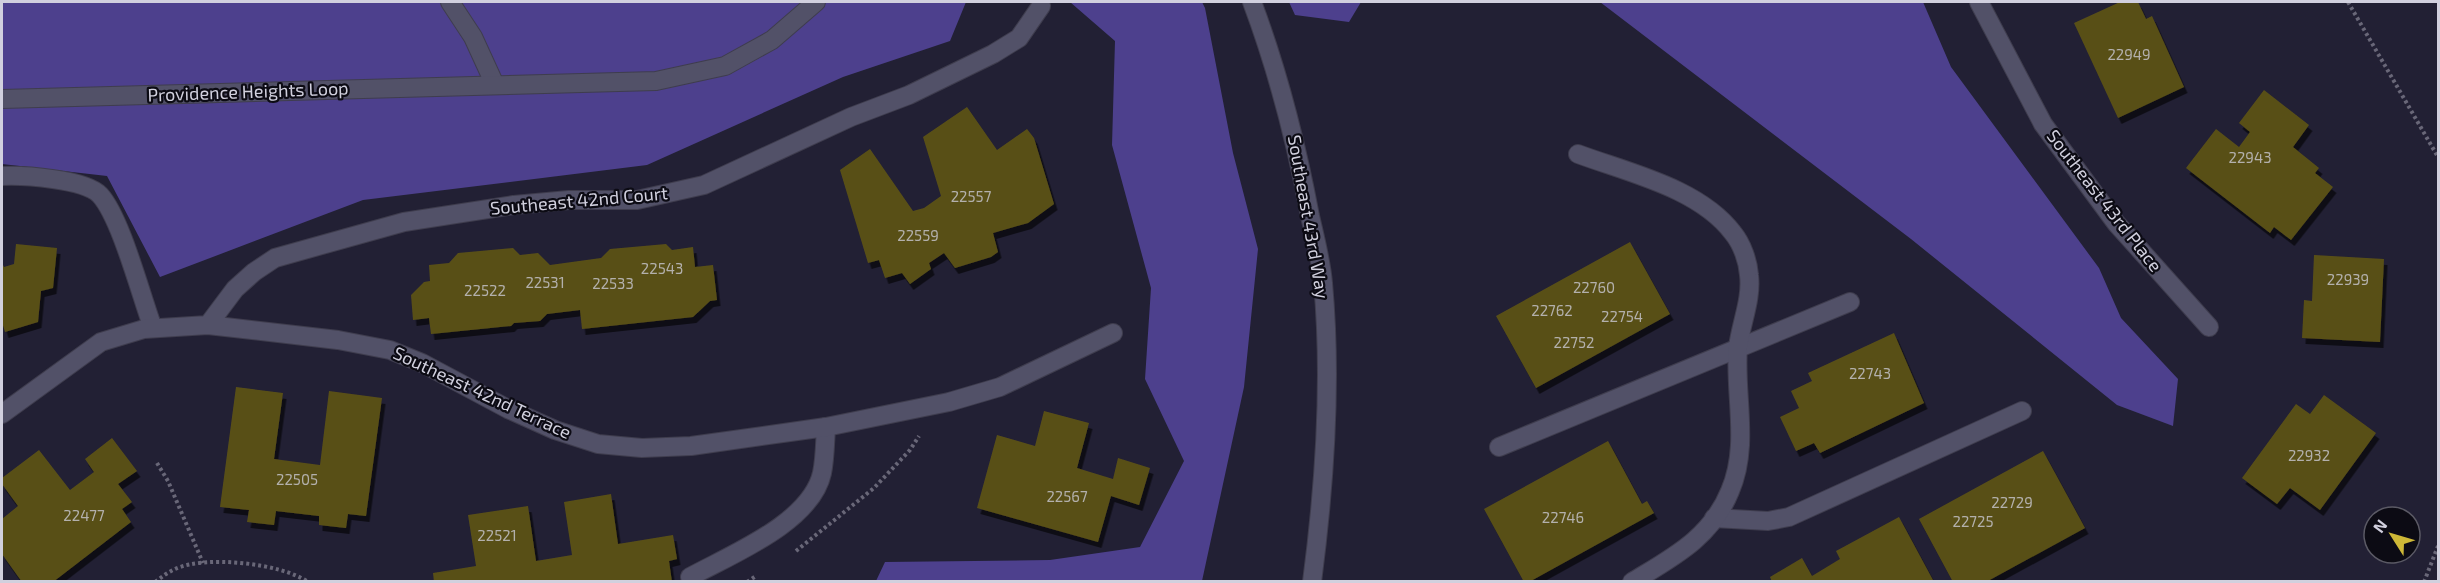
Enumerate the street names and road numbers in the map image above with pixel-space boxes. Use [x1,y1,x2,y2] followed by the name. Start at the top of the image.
[147,76,349,106] street label: Providence Heights Loop
[2043,125,2167,276] street label: Southeast 43rd Place
[1284,133,1334,301] street label: Southeast 43rd Way
[489,181,669,219] street label: Southeast 42nd Court
[390,341,575,443] street label: Southeast 42nd Terrace

